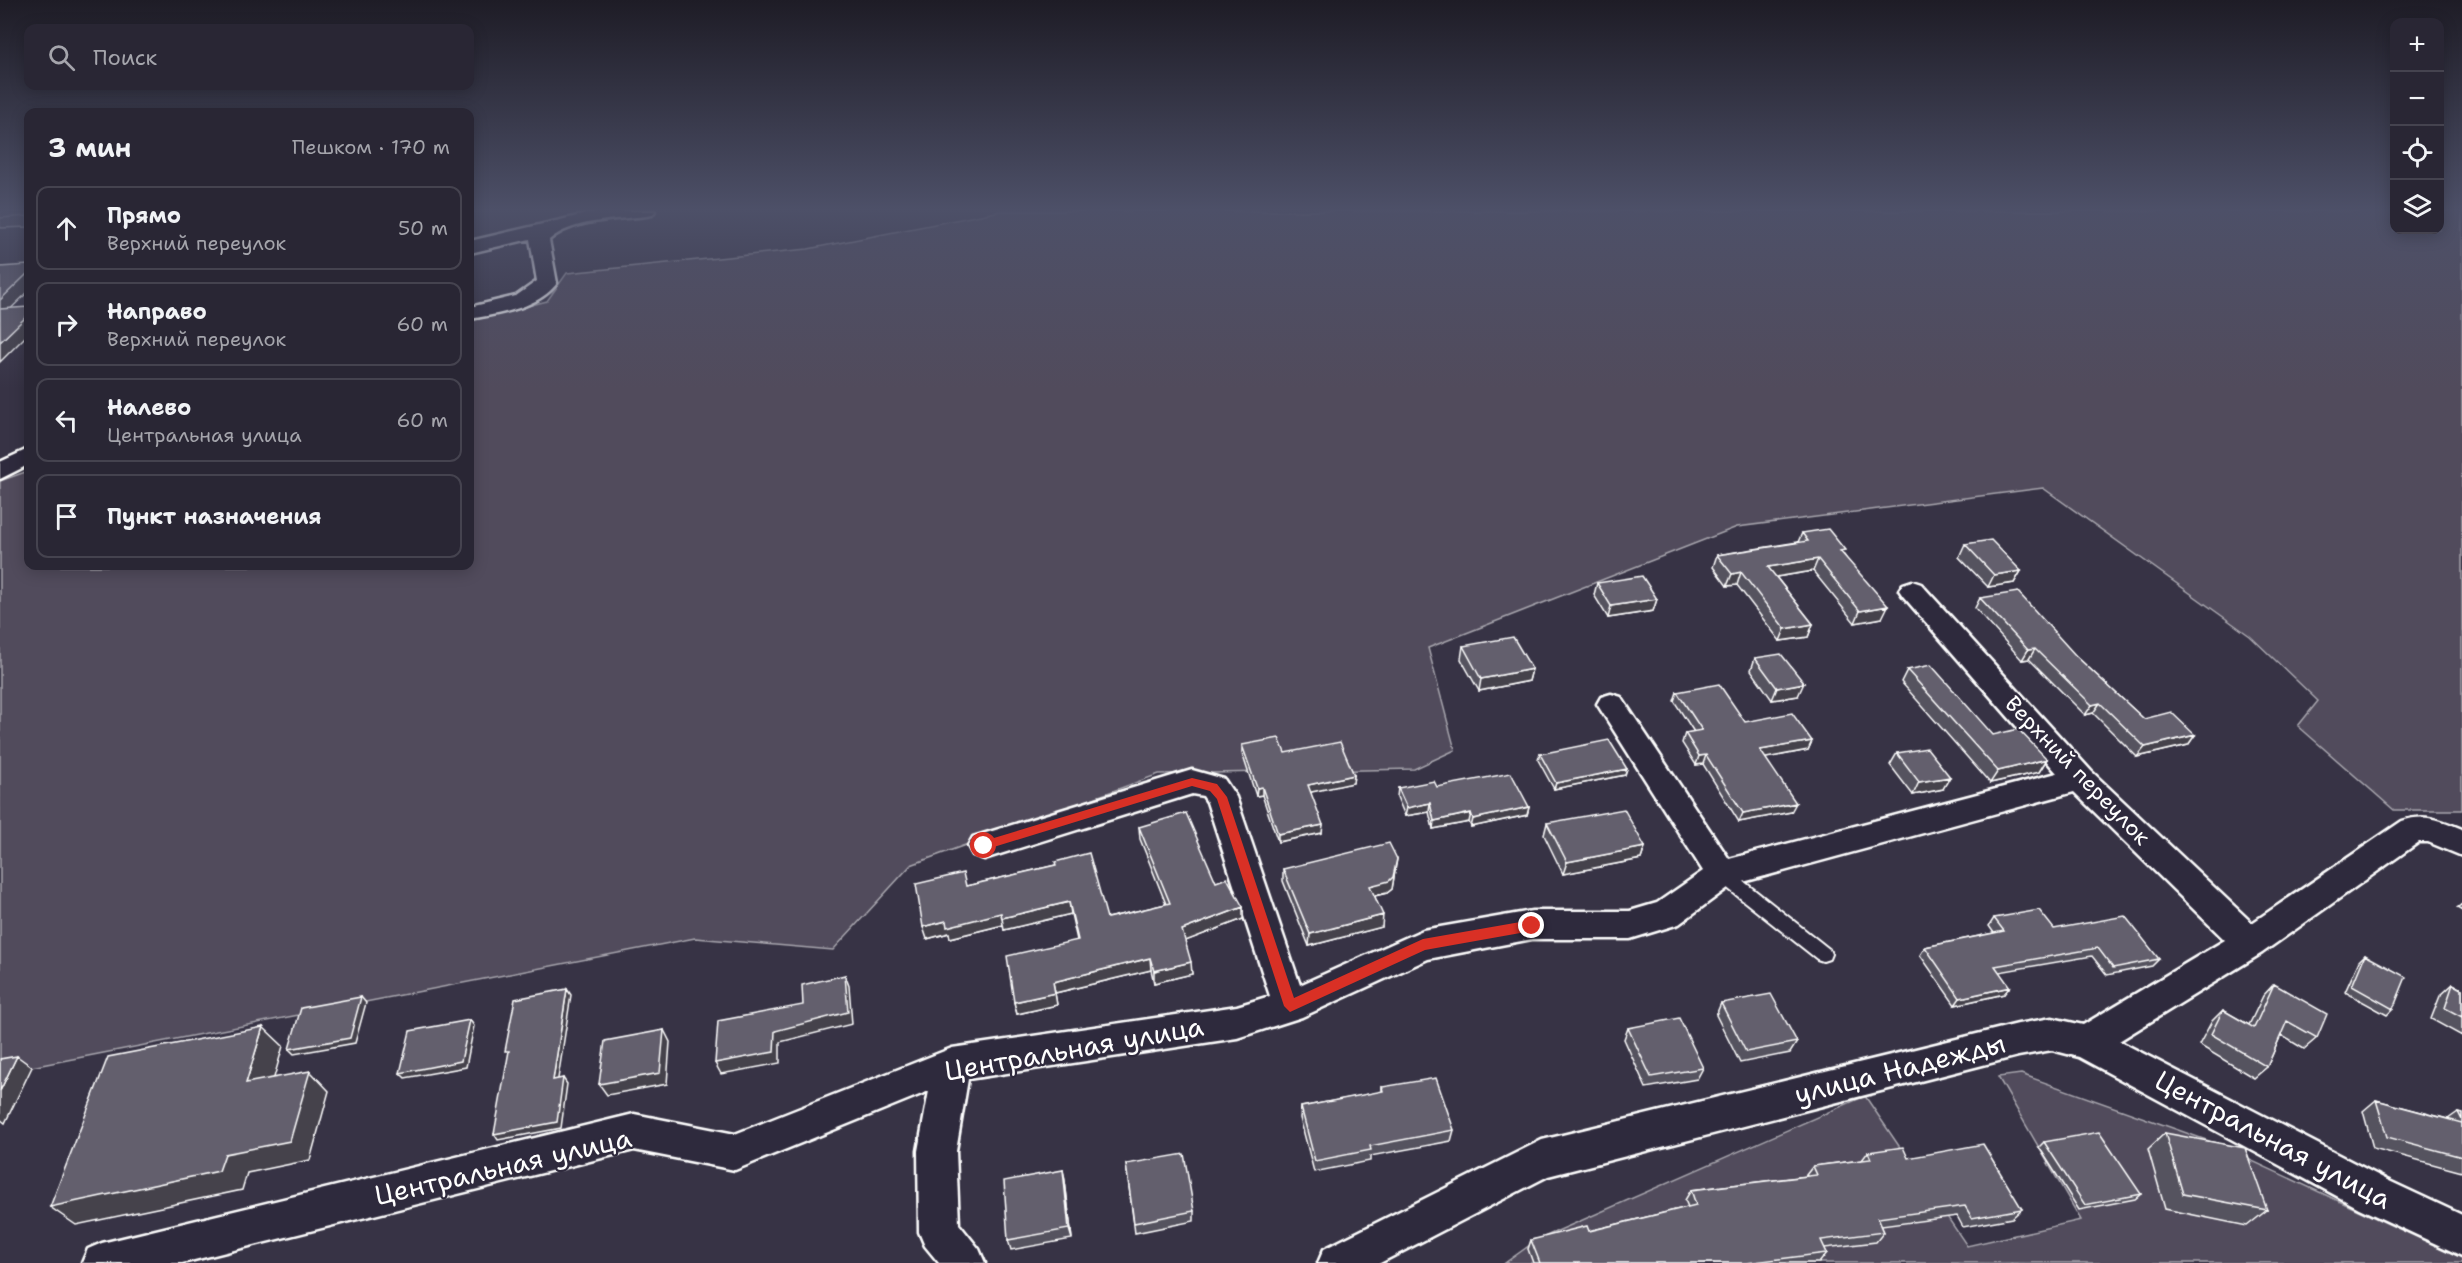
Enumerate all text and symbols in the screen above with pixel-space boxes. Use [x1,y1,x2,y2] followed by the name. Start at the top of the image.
[2390,18,2444,234] map controls
[2390,18,2444,72] button: +
[24,24,474,90] search box
[45,41,78,74] icon: search
[93,43,157,72] text: Поиск
[2390,72,2444,126] button: −
[2390,126,2444,180] button: locate
[48,130,131,165] text: 3 мин
[292,134,450,160] text: Пешком · 170 m
[2390,180,2444,234] button: layers
[107,201,181,230] text: Прямо
[50,212,83,245] icon: ahead
[398,215,448,241] text: 50 m
[107,230,286,256] text: Верхний переулок
[107,297,207,326] text: Направо
[50,308,83,341] icon: right
[396,311,448,337] text: 60 m
[107,326,286,352] text: Верхний переулок
[107,393,191,422] text: Налево
[50,404,83,437] icon: left
[396,407,448,433] text: 60 m
[107,422,302,448] text: Центральная улица
[50,500,83,533] icon: arrive
[107,502,321,531] text: Пункт назначения
[1999,689,2157,852] street label: Верхний переулок
[970,832,996,858] route start
[1518,912,1544,938] route end
[941,1007,1207,1090] street label: Центральная улица
[1790,1024,2009,1113] street label: улица Надежды
[2149,1062,2398,1218] street label: Центральная улица
[371,1119,635,1214] street label: Центральная улица

